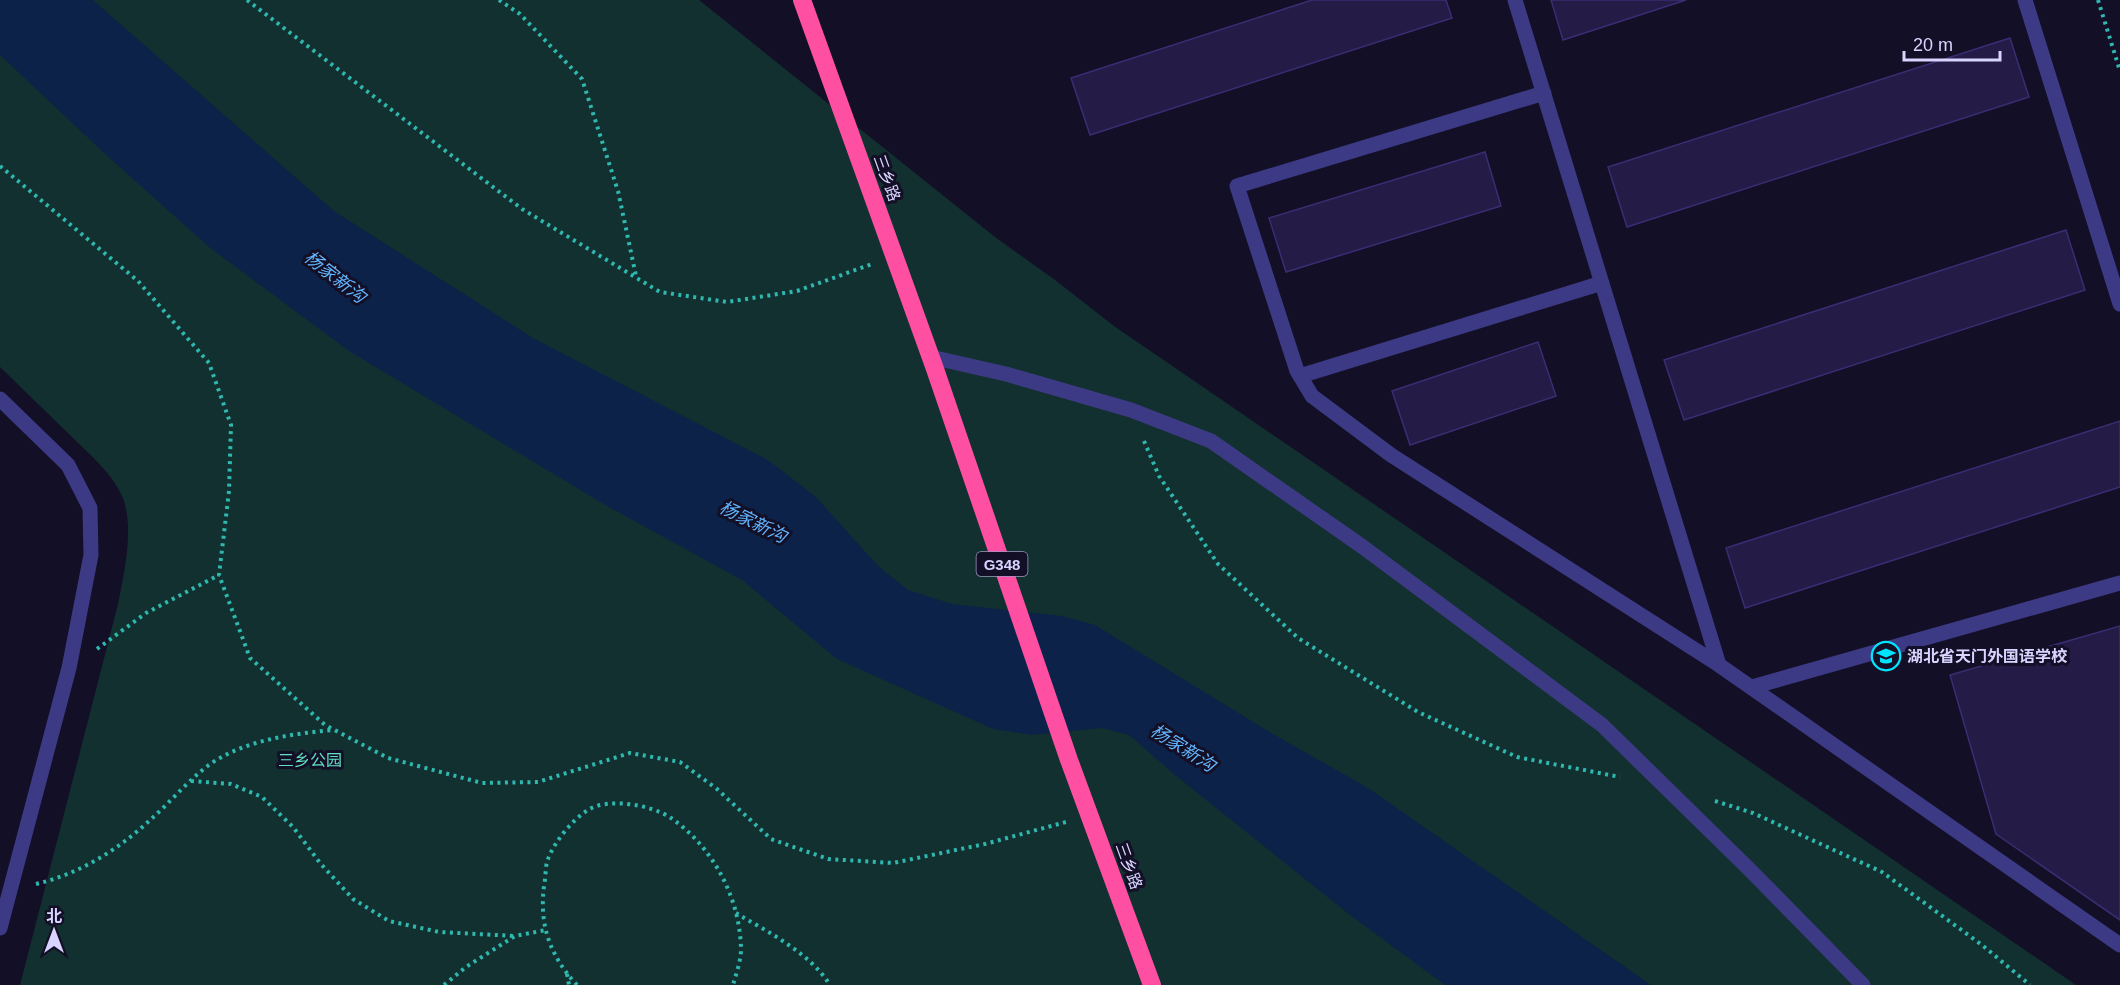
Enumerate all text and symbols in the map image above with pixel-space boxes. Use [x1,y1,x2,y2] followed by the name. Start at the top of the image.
[1904,24,2000,62] scale bar
[1913,35,1953,55] text: 20 m
[871,153,903,203] street label: 三乡路
[300,247,371,308] water label: 杨家新沟
[716,497,792,548] water label: 杨家新沟
[976,552,1028,576] road number: G348
[1870,640,1902,672] school or university icon: 湖北省天门外国语学校
[1907,647,2068,665] place label: 湖北省天门外国语学校
[1147,720,1221,777] water label: 杨家新沟
[278,752,342,769] park label: 三乡公园
[1113,841,1145,891] street label: 三乡路
[24,901,84,961] north arrow
[46,908,62,925] text: 北

